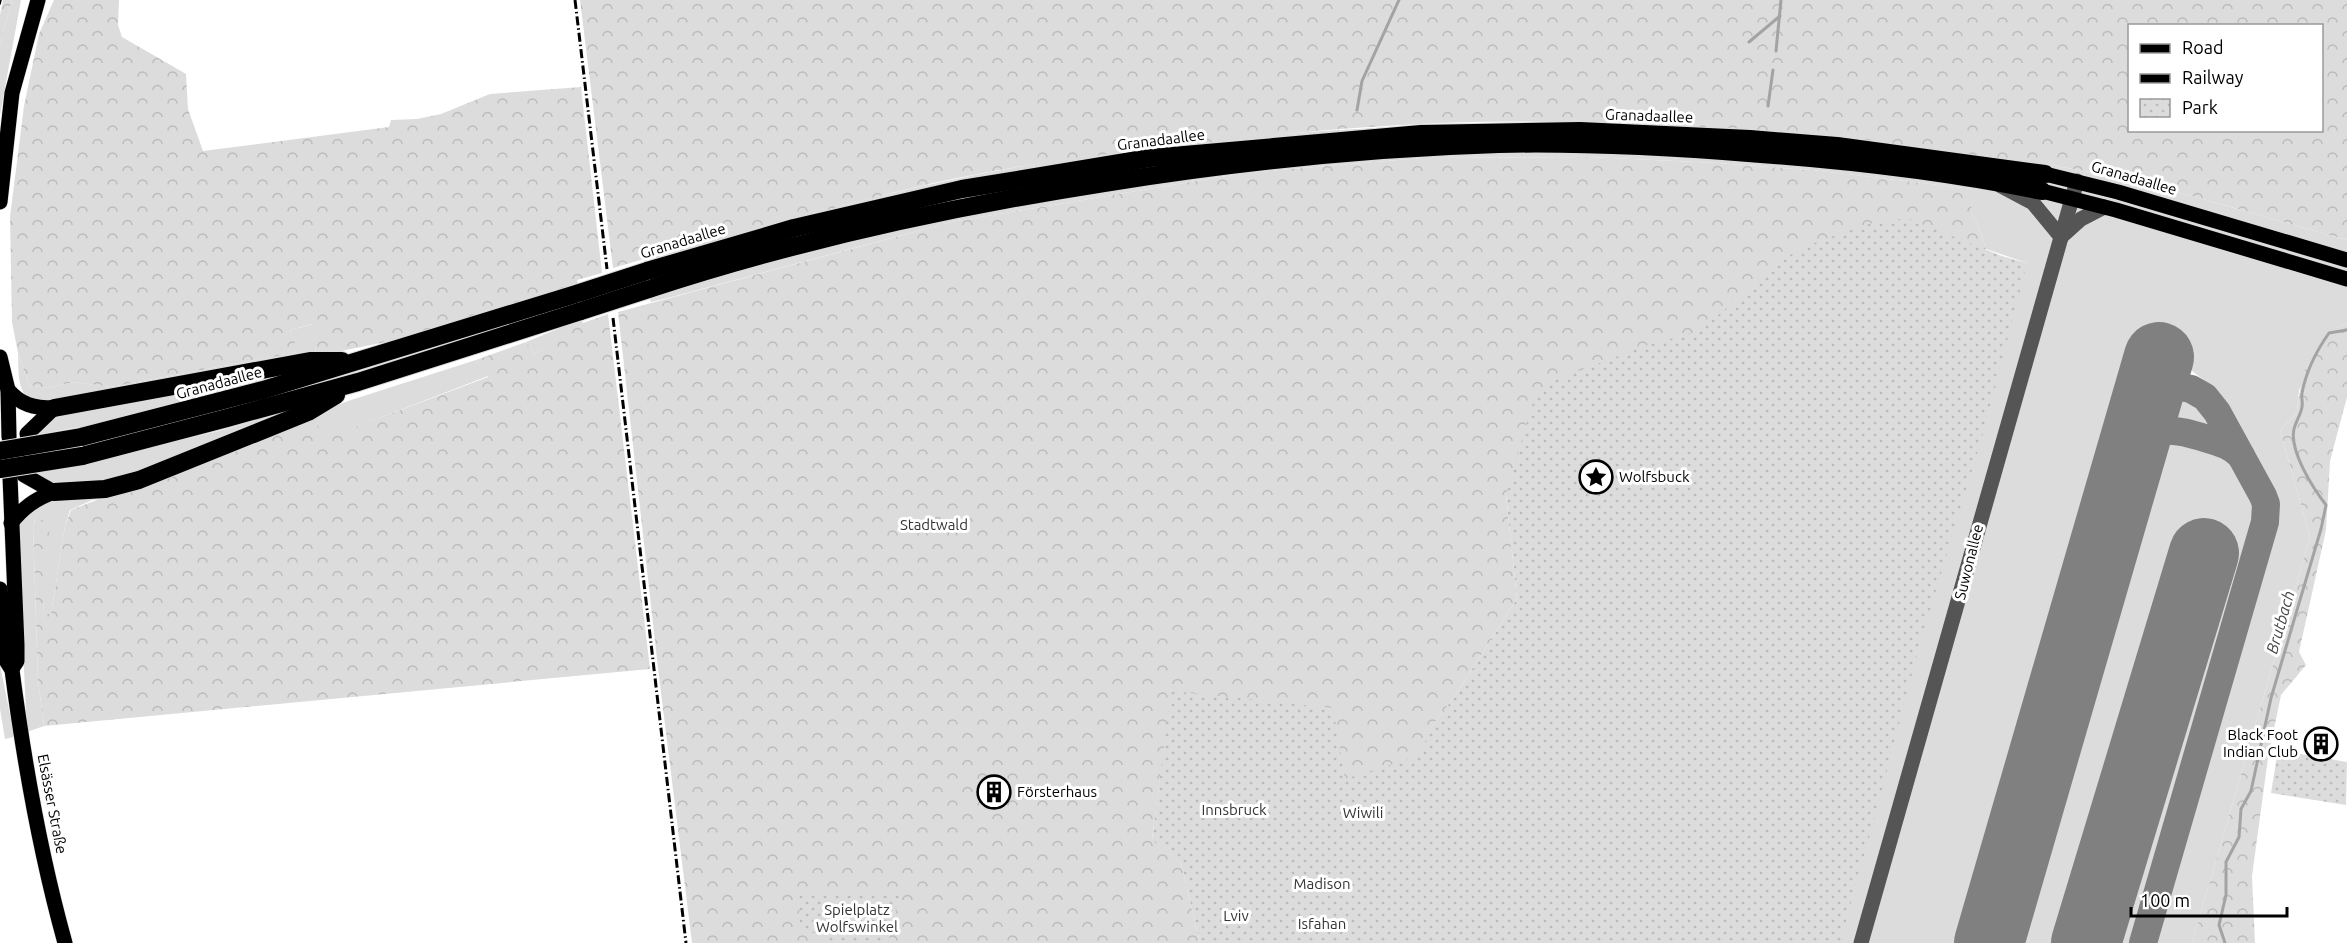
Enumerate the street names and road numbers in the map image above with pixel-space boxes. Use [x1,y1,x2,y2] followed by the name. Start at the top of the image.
[1605,105,1693,126] street label: Granadaallee
[1116,126,1206,153] street label: Granadaallee
[2089,157,2179,198] street label: Granadaallee
[638,219,728,262] street label: Granadaallee
[174,363,264,402] street label: Granadaallee
[1951,522,1986,602] street label: Suwonallee
[34,752,71,855] street label: Elsässer Straße

